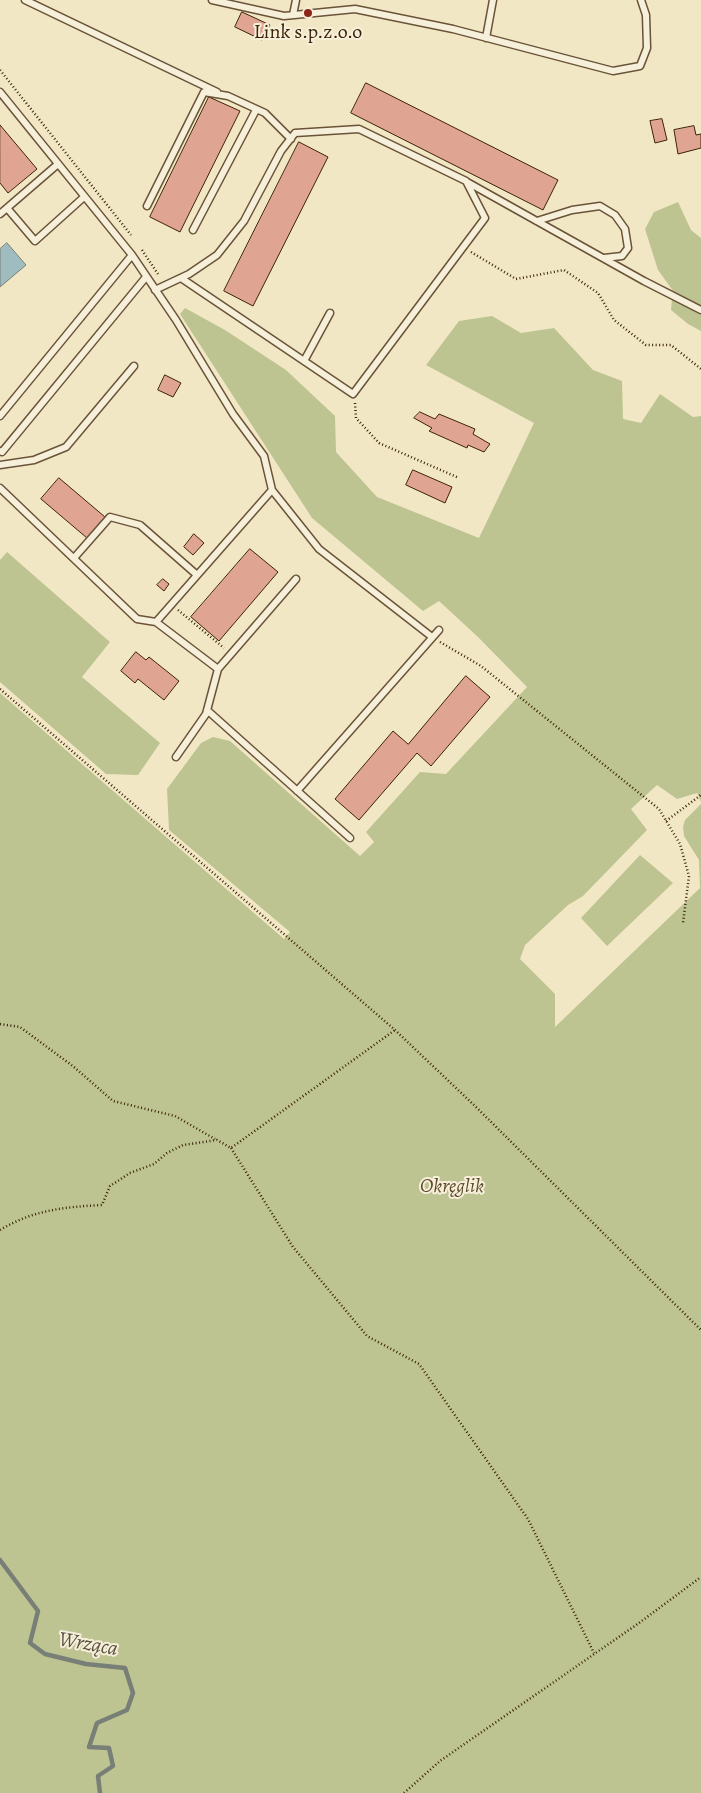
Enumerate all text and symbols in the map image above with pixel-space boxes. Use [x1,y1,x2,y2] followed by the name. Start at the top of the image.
[302,7,314,19] marker: Link s.p.z.o.o
[254,21,362,45] place label: Link s.p.z.o.o
[420,1175,484,1199] park label: Okręglik
[56,1627,120,1663] water label: Wrząca

